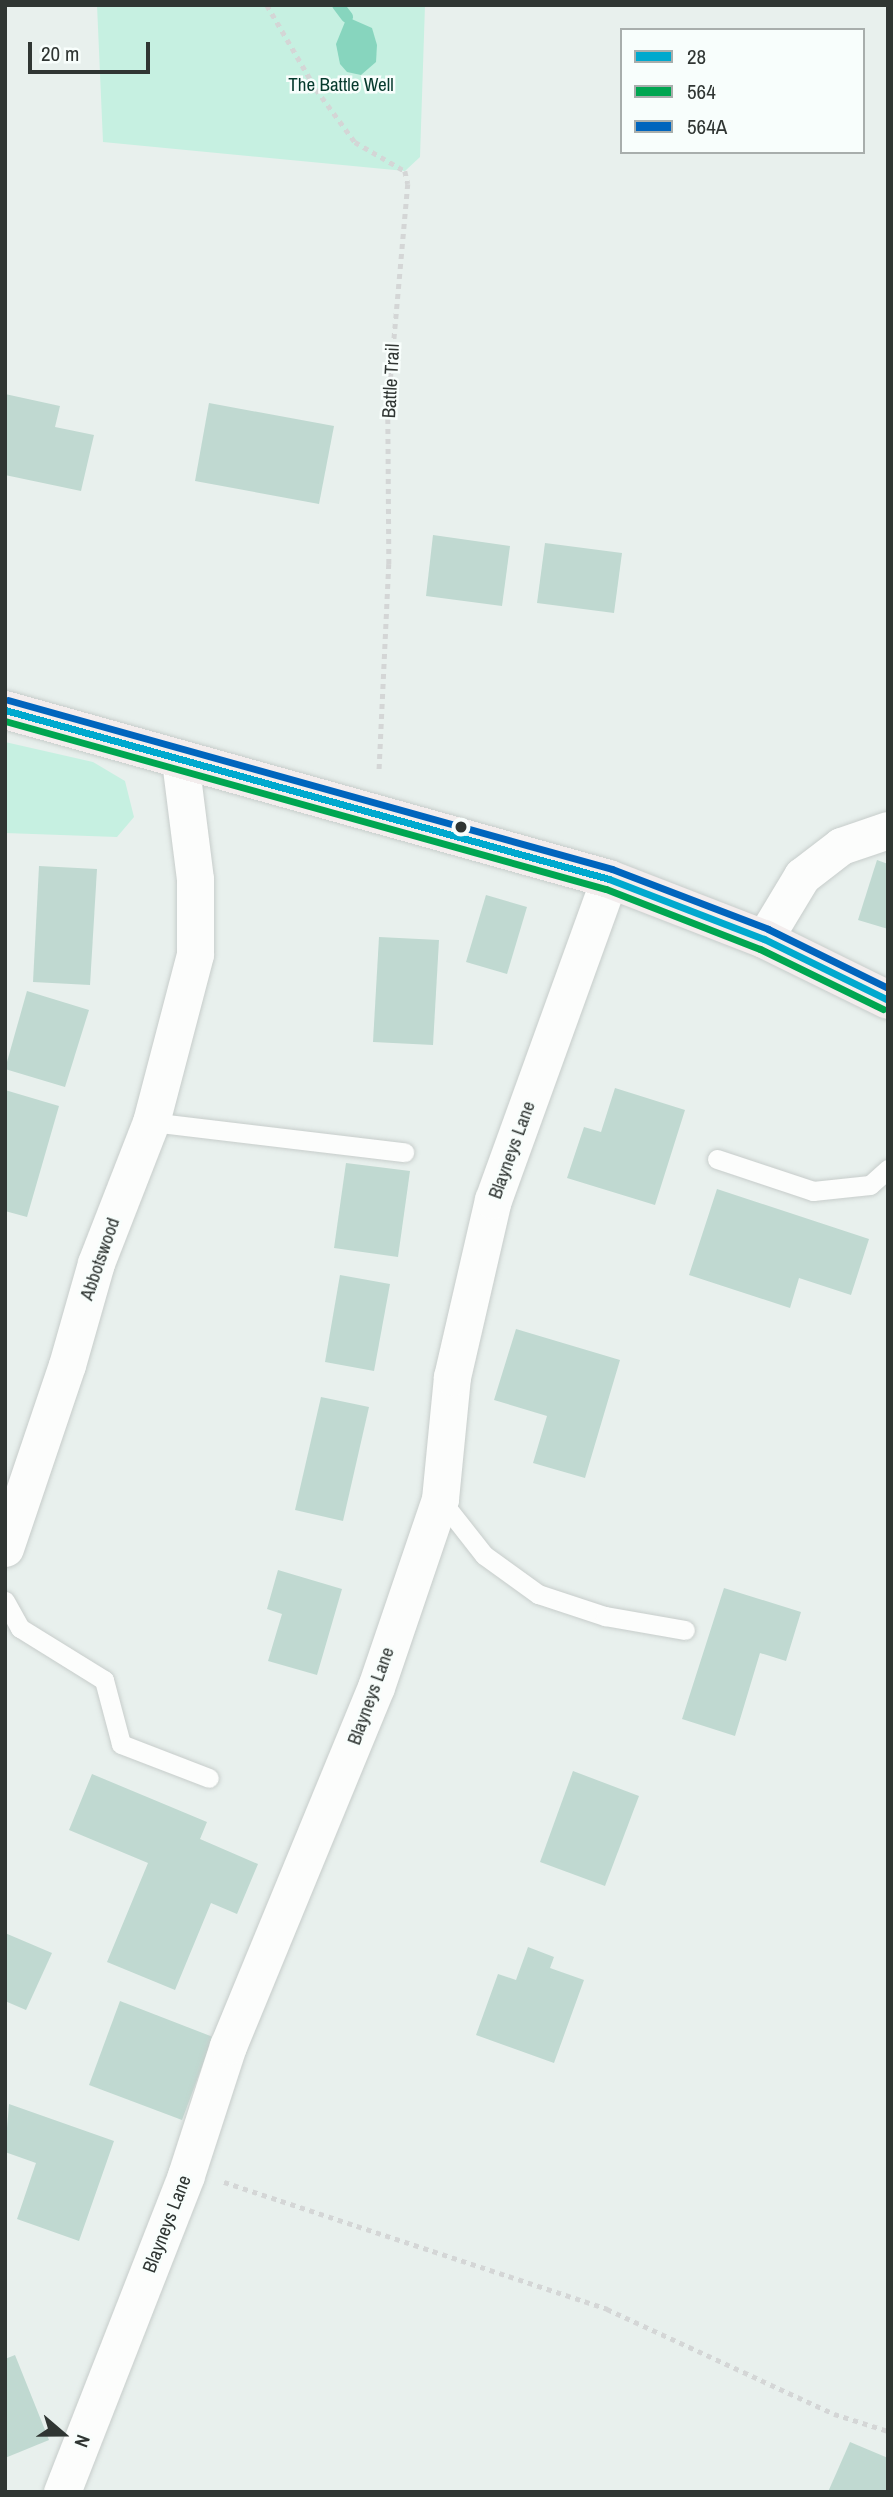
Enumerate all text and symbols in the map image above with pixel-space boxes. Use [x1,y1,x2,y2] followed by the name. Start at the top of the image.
[32,28,154,72] scale bar
[620,28,865,154] legend
[41,39,79,68] text: 20 m
[687,42,706,71] text: 28
[288,74,394,96] park label: The Battle Well
[687,77,716,106] text: 564
[687,112,727,141] text: 564A
[378,343,404,419] street label: Battle Trail
[454,820,468,834] unlabelled marker
[484,1098,540,1202] street label: Blayneys Lane
[75,1215,125,1303] street label: Abbotswood
[343,1644,399,1748] street label: Blayneys Lane
[138,2172,196,2276] street label: Blayneys Lane
[28,2399,98,2469] north arrow
[69,2431,97,2451] text: N

